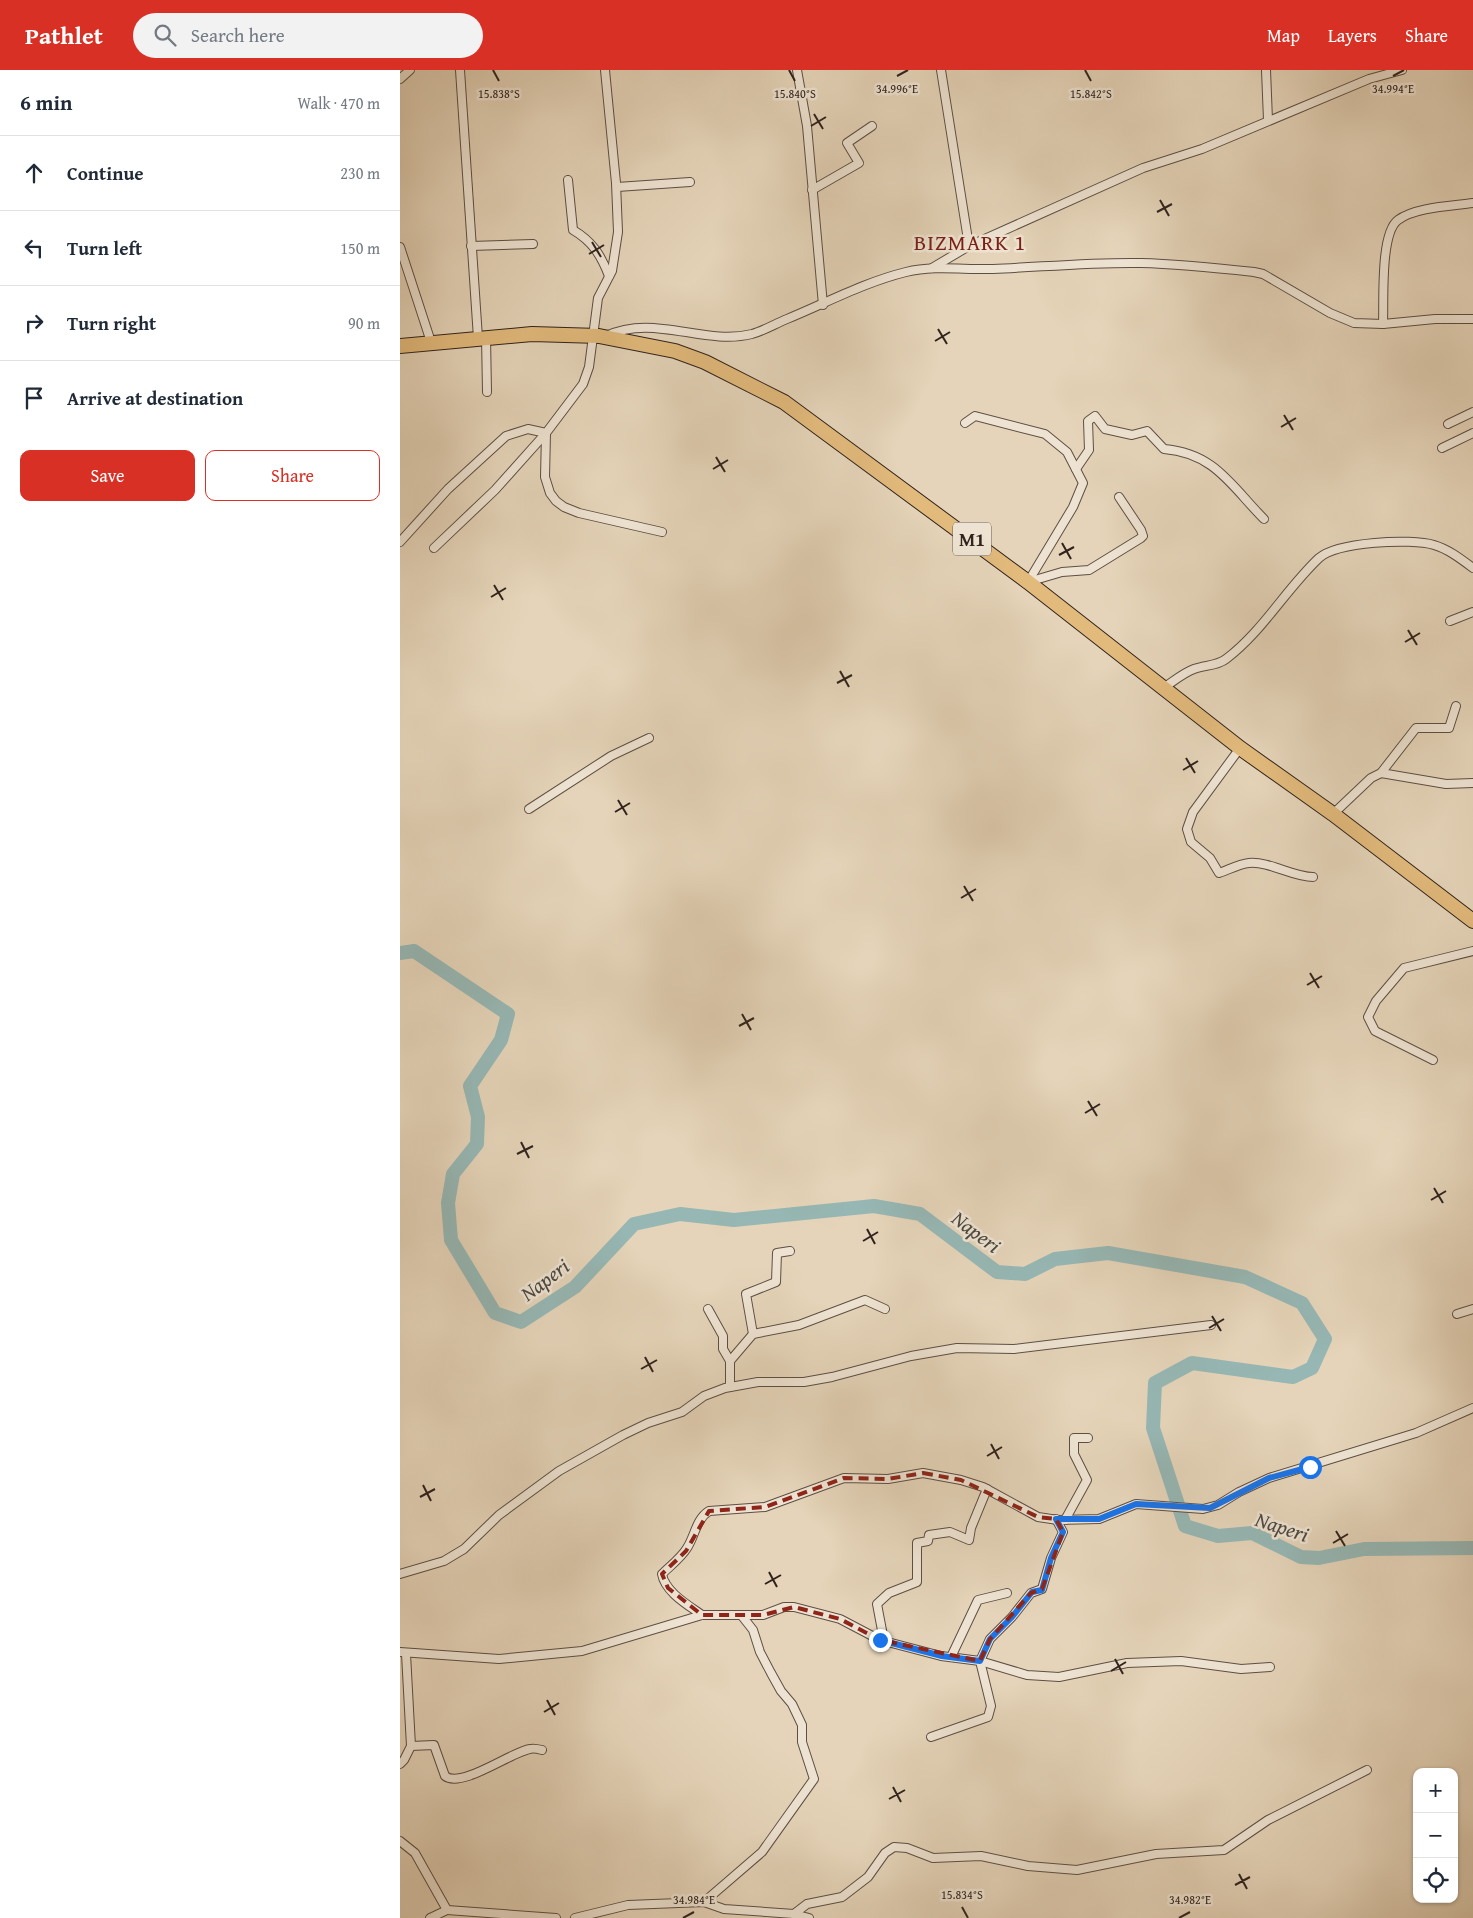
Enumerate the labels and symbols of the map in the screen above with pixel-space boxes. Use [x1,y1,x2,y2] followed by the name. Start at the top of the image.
[876,80,918,97] text: 34.996°E
[1372,80,1414,97] text: 34.994°E
[478,85,520,102] text: 15.838°S
[774,85,816,102] text: 15.840°S
[1070,85,1112,102] text: 15.842°S
[914,226,1026,258] district label: BIZMARK 1
[953,522,991,556] road number: M1
[945,1202,1008,1261] water label: Naperi
[513,1251,576,1309] water label: Naperi
[1299,1456,1322,1479] route start
[1251,1503,1313,1550] water label: Naperi
[869,1629,892,1652] route end
[941,1886,983,1903] text: 15.834°S
[673,1891,715,1908] text: 34.984°E
[1169,1891,1211,1908] text: 34.982°E

